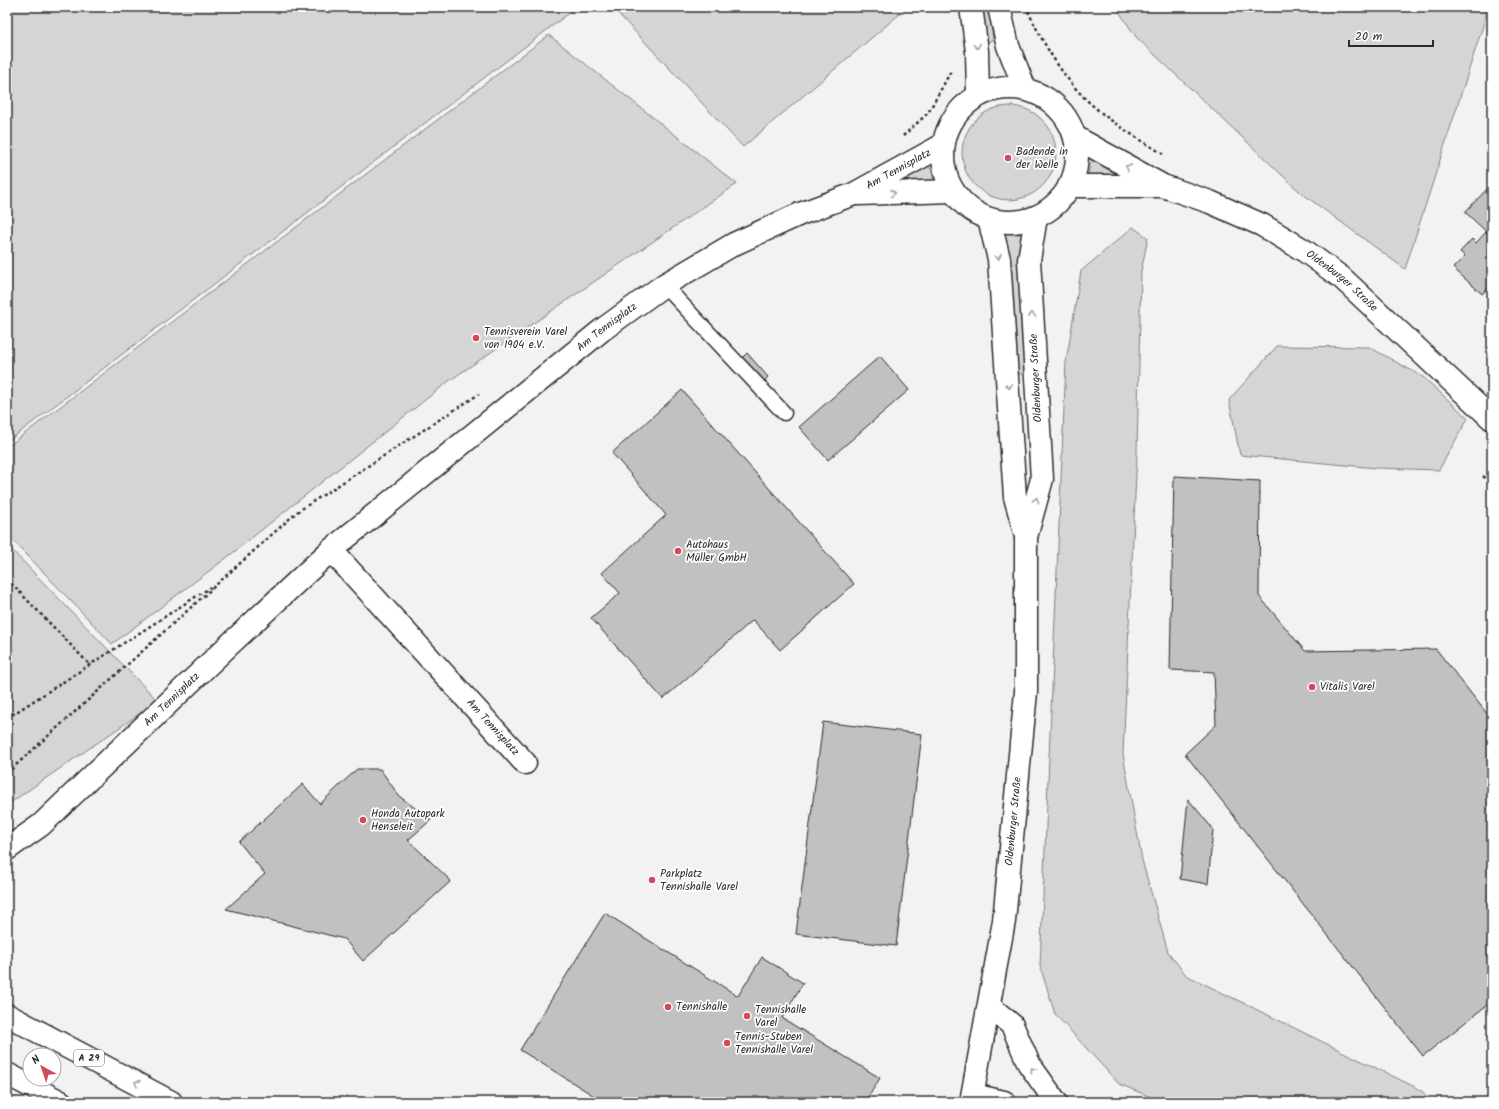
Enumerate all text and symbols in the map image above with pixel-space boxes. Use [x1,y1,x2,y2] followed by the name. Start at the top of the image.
[1349,22,1433,48] scale bar
[1355,27,1383,46] text: 20 m
[972,42,981,49] one-way arrow
[1016,143,1068,174] place label: Badende in der Welle
[863,144,935,195] street label: Am Tennisplatz
[1003,153,1013,163] marker: Badende in der Welle
[1125,164,1133,171] one-way arrow
[890,189,896,197] one-way arrow
[1302,245,1382,316] street label: Oldenburger Straße
[993,254,1002,260] one-way arrow
[573,298,641,356] street label: Am Tennisplatz
[1028,312,1037,318] one-way arrow
[484,323,568,354] place label: Tennisverein Varel von 1904 e.V.
[471,333,481,343] marker: Tennisverein Varel von 1904 e.V.
[1025,333,1047,423] street label: Oldenburger Straße
[1004,383,1013,389] one-way arrow
[1031,496,1040,503] one-way arrow
[686,536,747,567] place label: Autohaus Müller GmbH
[673,546,683,556] marker: Autohaus Müller GmbH
[140,668,204,731] street label: Am Tennisplatz
[1320,678,1375,696] place label: Vitalis Varel
[1307,682,1317,692] marker: Vitalis Varel
[462,695,524,760] street label: Am Tennisplatz
[1000,776,1027,867] street label: Oldenburger Straße
[371,805,446,836] place label: Honda Autopark Henseleit
[358,815,368,825] marker: Honda Autopark Henseleit
[660,865,738,896] place label: Parkplatz Tennishalle Varel
[647,875,657,885] marker: Parkplatz Tennishalle Varel
[676,998,727,1016] place label: Tennishalle
[755,1001,806,1032] place label: Tennishalle Varel
[663,1002,673,1012] marker: Tennishalle
[742,1011,752,1021] marker: Tennishalle Varel
[735,1028,813,1059] place label: Tennis-Stuben Tennishalle Varel
[722,1038,732,1048] marker: Tennis-Stuben Tennishalle Varel
[22,1047,62,1087] north arrow
[74,1050,104,1066] road number: A 29
[28,1051,45,1069] text: N
[1031,1068,1038,1075] one-way arrow
[133,1081,141,1088] one-way arrow

